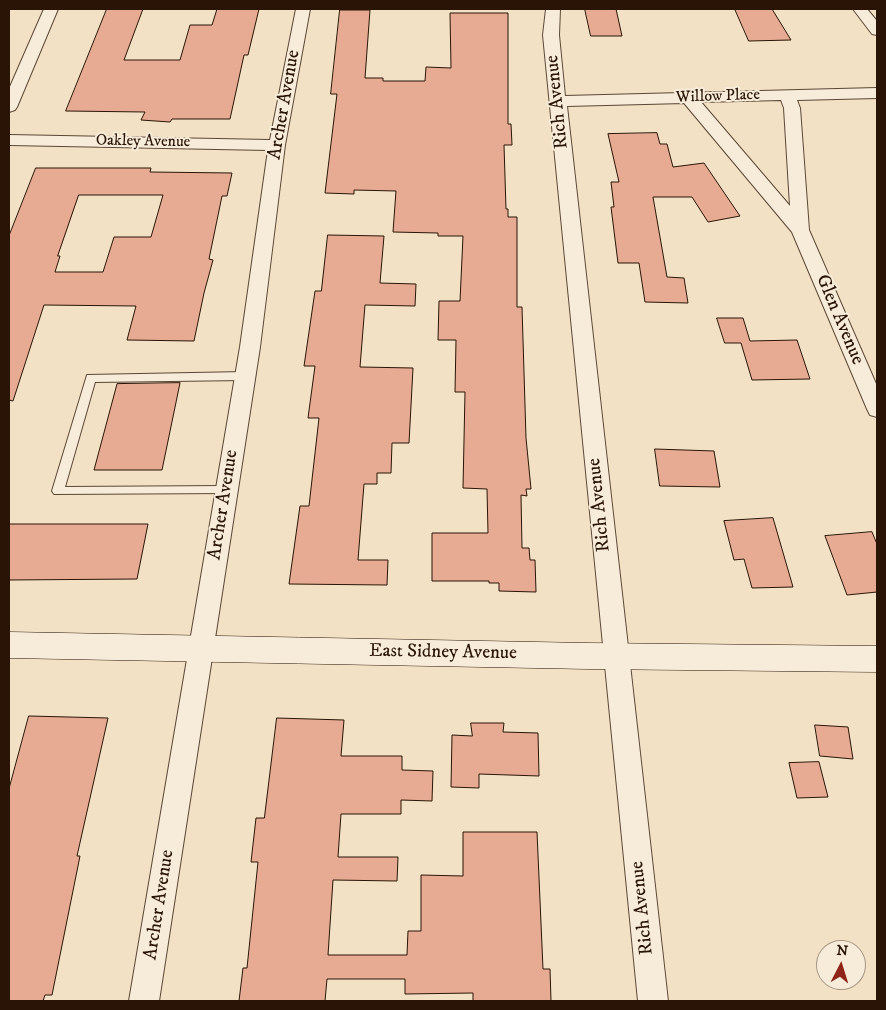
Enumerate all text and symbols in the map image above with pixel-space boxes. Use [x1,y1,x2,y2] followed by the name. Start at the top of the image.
[264,48,306,162] street label: Archer Avenue
[542,54,574,150] street label: Rich Avenue
[676,86,760,108] street label: Willow Place
[96,132,190,152] street label: Oakley Avenue
[810,272,868,368] street label: Glen Avenue
[204,448,244,562] street label: Archer Avenue
[584,457,616,553] street label: Rich Avenue
[369,640,517,666] street label: East Sidney Avenue
[140,848,180,962] street label: Archer Avenue
[627,860,659,956] street label: Rich Avenue
[816,940,866,990] north arrow
[836,942,849,961] text: N

